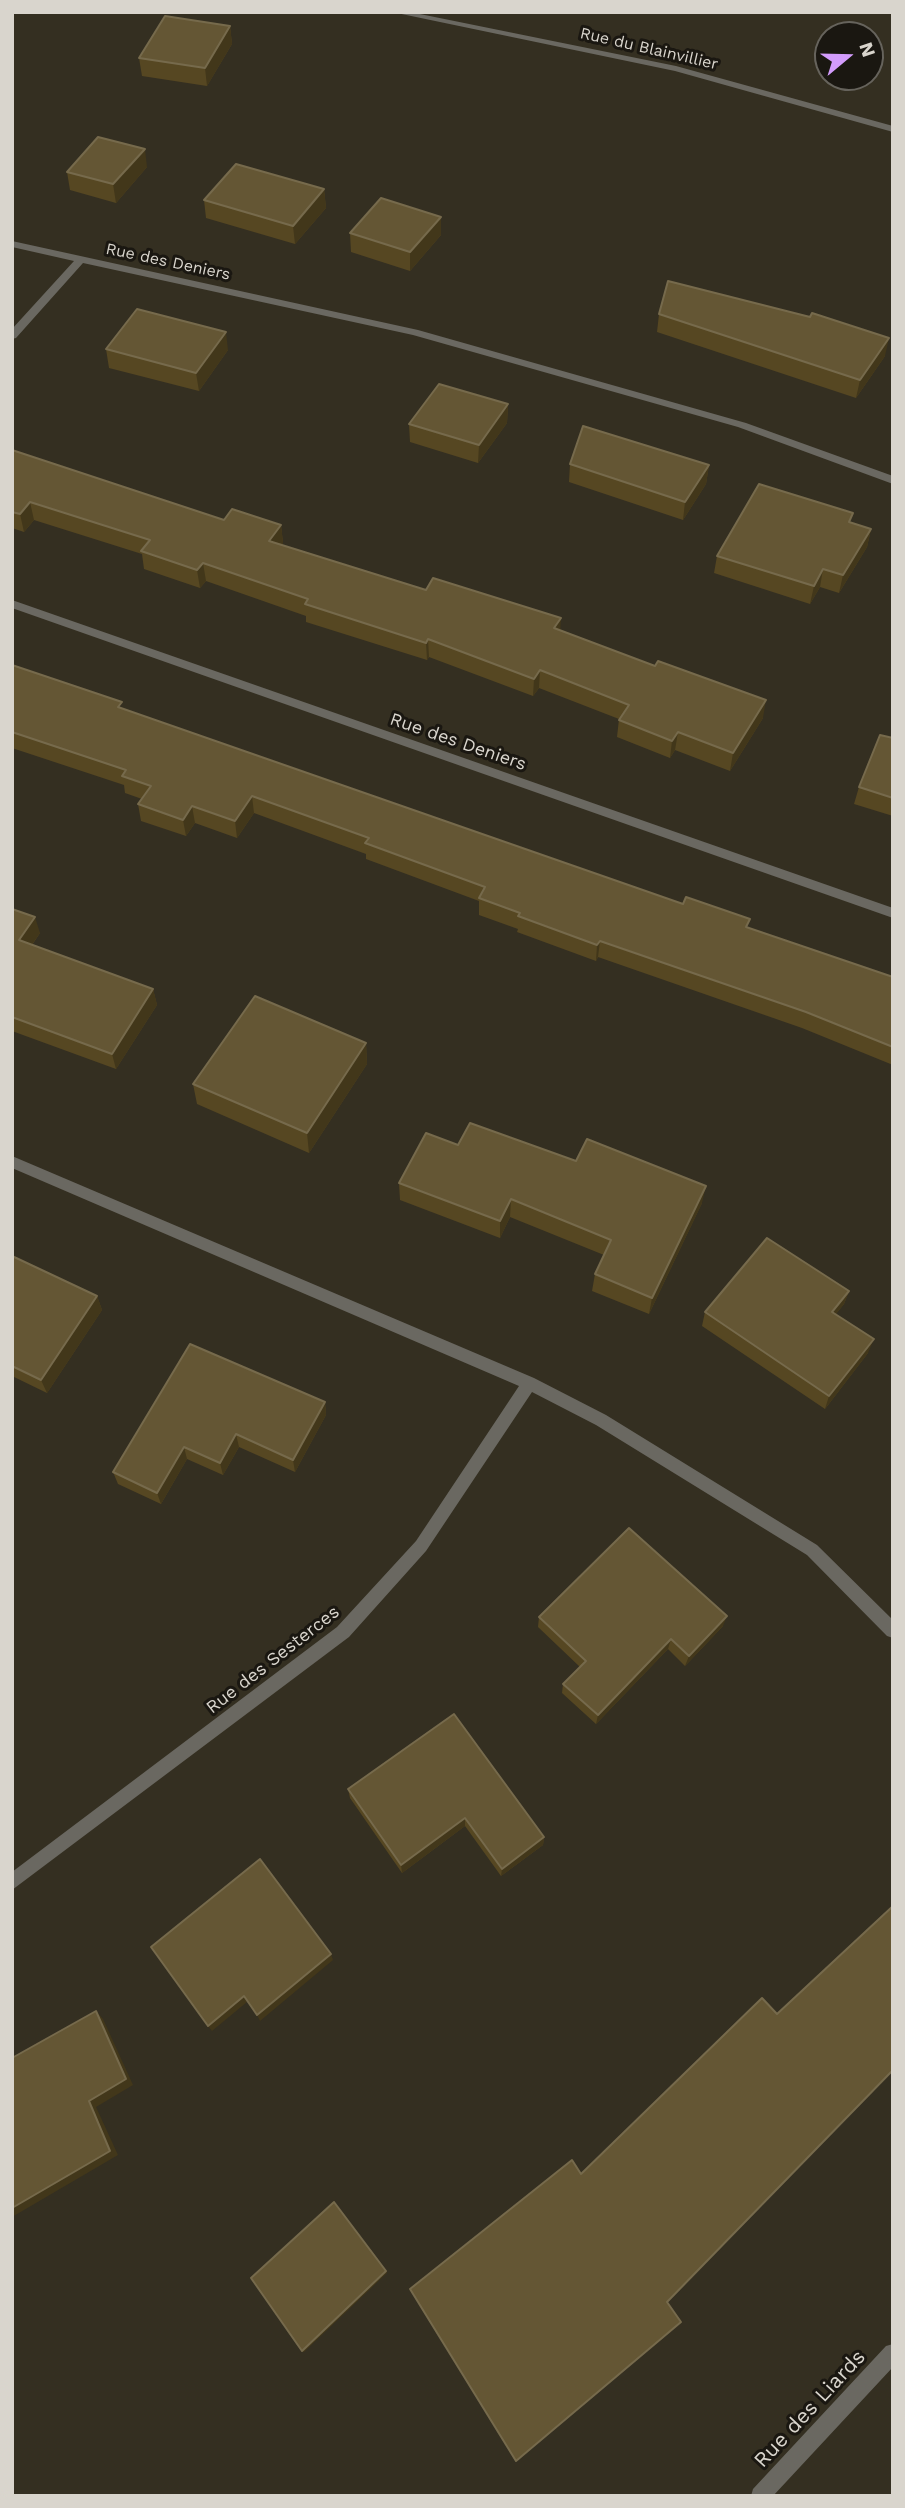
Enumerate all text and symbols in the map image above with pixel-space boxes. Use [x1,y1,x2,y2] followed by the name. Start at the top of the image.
[814,21,884,91] north arrow
[578,24,720,74] street label: Rue du Blainvillier
[854,39,881,60] text: N
[104,239,232,285] street label: Rue des Deniers
[387,709,529,775] street label: Rue des Deniers
[202,1601,344,1719] street label: Rue des Sesterces
[749,2345,871,2473] street label: Rue des Liards

